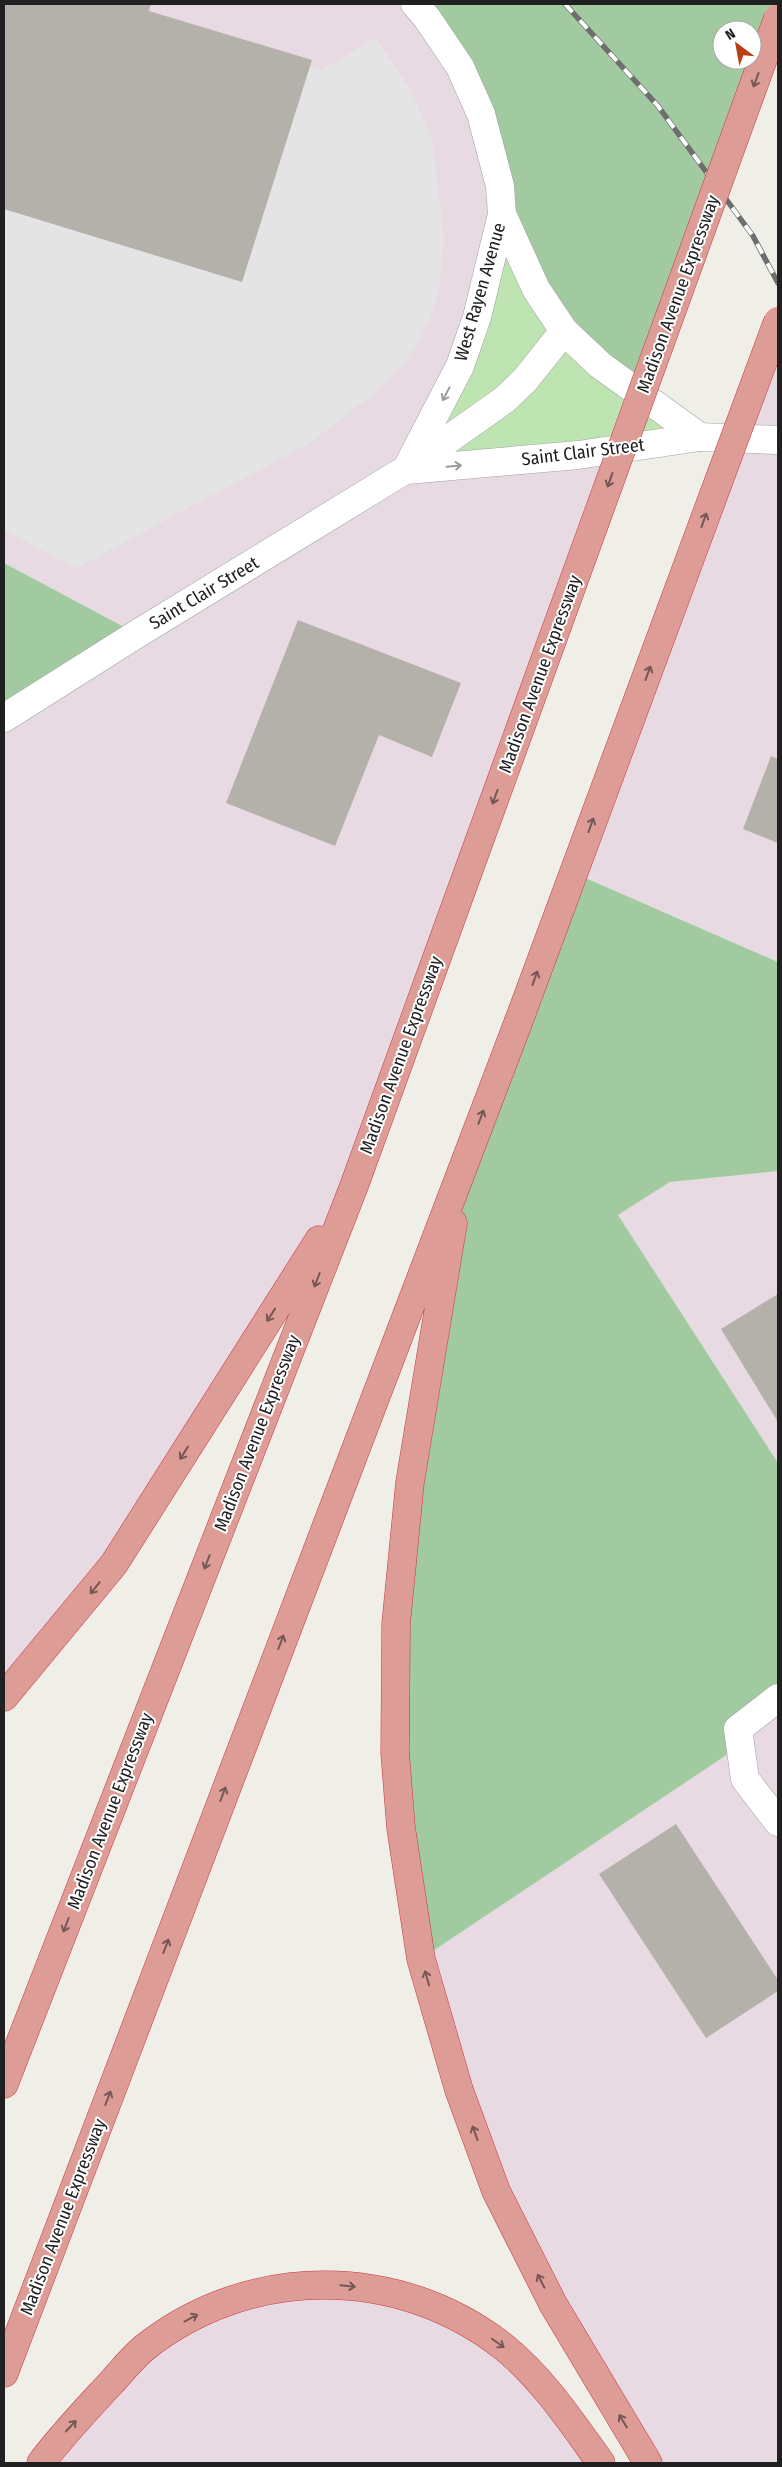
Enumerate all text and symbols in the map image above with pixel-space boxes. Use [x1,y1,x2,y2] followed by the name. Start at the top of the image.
[712,20,762,70] north arrow
[722,25,738,44] text: N
[751,72,760,88] one-way arrow
[632,192,724,396] street label: Madison Avenue Expressway
[450,220,510,364] street label: West Rayen Avenue
[441,386,451,401] one-way arrow
[520,434,646,470] street label: Saint Clair Street
[446,461,462,470] one-way arrow
[605,472,614,487] one-way arrow
[700,513,709,529] one-way arrow
[145,552,263,634] street label: Saint Clair Street
[494,572,586,776] street label: Madison Avenue Expressway
[644,666,653,681] one-way arrow
[490,789,499,804] one-way arrow
[587,818,596,833] one-way arrow
[355,953,447,1157] street label: Madison Avenue Expressway
[531,970,540,986] one-way arrow
[477,1110,486,1125] one-way arrow
[312,1272,321,1287] one-way arrow
[266,1308,276,1322] one-way arrow
[209,1332,305,1534] street label: Madison Avenue Expressway
[179,1445,189,1459] one-way arrow
[202,1554,211,1569] one-way arrow
[89,1581,100,1594] one-way arrow
[277,1635,286,1651] one-way arrow
[62,1710,158,1912] street label: Madison Avenue Expressway
[219,1787,228,1803] one-way arrow
[60,1917,70,1932] one-way arrow
[161,1939,171,1954] one-way arrow
[421,1970,431,1986] one-way arrow
[104,2091,113,2106] one-way arrow
[15,2116,111,2318] street label: Madison Avenue Expressway
[470,2126,479,2141] one-way arrow
[536,2274,545,2289] one-way arrow
[340,2281,356,2291] one-way arrow
[184,2313,199,2323] one-way arrow
[491,2338,505,2348] one-way arrow
[618,2415,628,2429] one-way arrow
[65,2419,77,2432] one-way arrow

